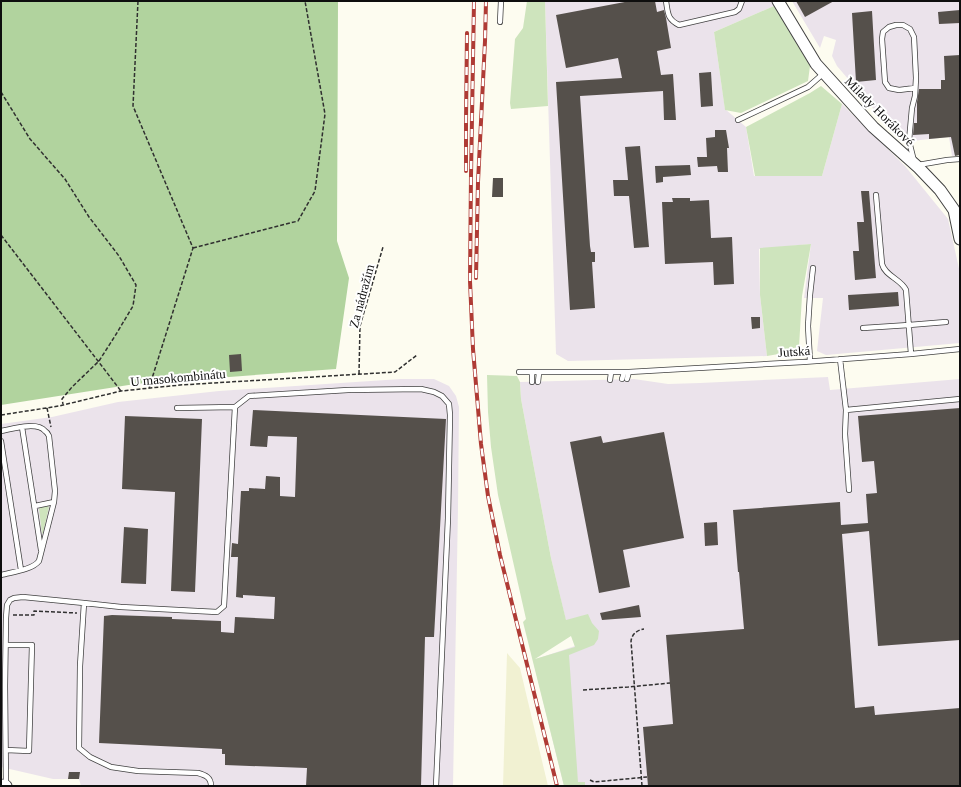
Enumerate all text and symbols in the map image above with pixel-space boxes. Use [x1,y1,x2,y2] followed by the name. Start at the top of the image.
[842,74,918,149] street label: Milady Horákové
[346,263,377,330] street label: Za nádražím
[777,343,811,360] street label: Jutská
[130,366,227,389] street label: U masokombinátu

